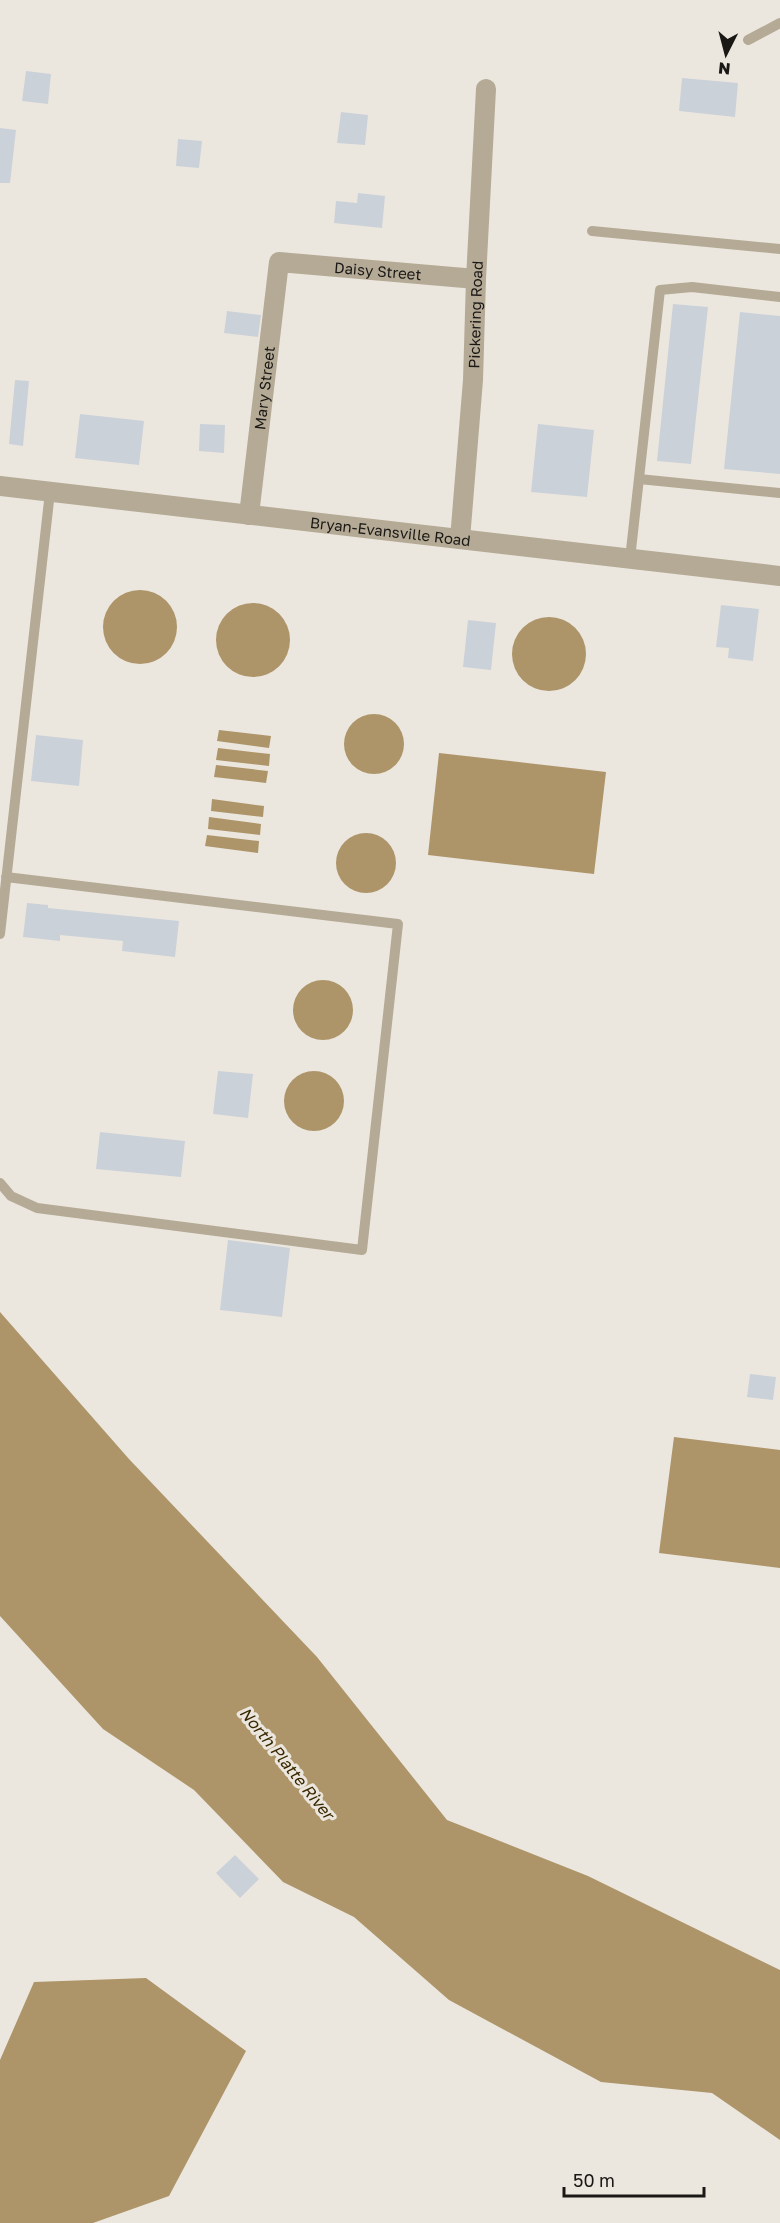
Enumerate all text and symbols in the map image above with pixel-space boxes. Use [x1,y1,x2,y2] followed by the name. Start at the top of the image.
[696,24,756,84] north arrow
[717,58,732,79] text: N
[333,258,422,283] street label: Daisy Street
[464,260,486,369] street label: Pickering Road
[250,345,278,431] street label: Mary Street
[309,513,472,549] street label: Bryan-Evansville Road
[236,1703,340,1825] water label: North Platte River
[564,2160,704,2198] scale bar
[573,2169,615,2191] text: 50 m

